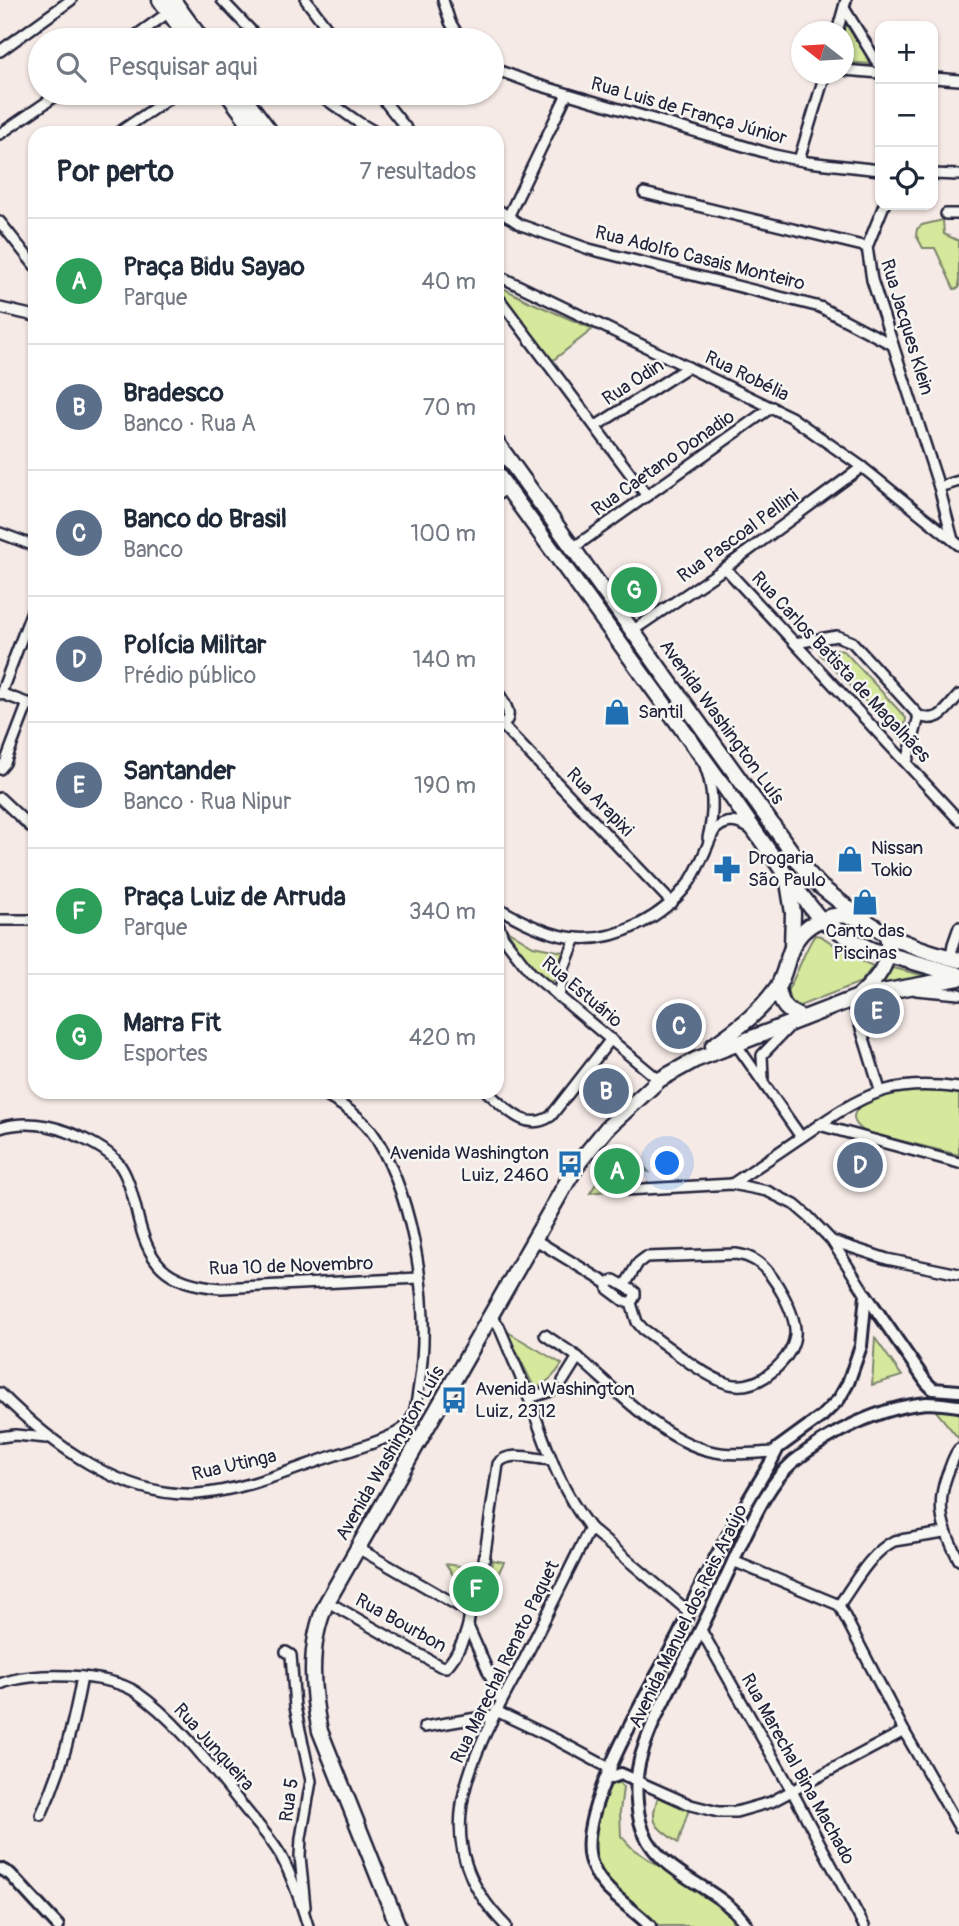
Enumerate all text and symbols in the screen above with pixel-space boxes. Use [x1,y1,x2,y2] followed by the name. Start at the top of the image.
[791,21,854,84] north arrow
[875,21,938,210] map controls
[875,21,938,84] button: +
[28,28,504,105] search box
[52,48,90,86] icon: search
[108,51,257,83] text: Pesquisar aqui
[588,72,790,151] street label: Rua Luis de França Júnior
[875,84,938,147] button: −
[875,147,938,210] button: locate
[56,153,174,190] text: Por perto
[359,157,476,186] text: 7 resultados
[593,220,807,296] street label: Rua Adolfo Casais Monteiro
[123,251,305,283] text: Praça Bidu Sayao
[875,256,939,398] street label: Rua Jacques Klein
[72,267,86,296] text: A
[422,267,476,296] text: 40 m
[123,283,187,312] text: Parque
[701,345,793,407] street label: Rua Robélia
[598,353,668,411] street label: Rua Odin
[123,377,224,409] text: Bradesco
[72,393,86,422] text: B
[423,393,476,422] text: 70 m
[587,405,739,521] street label: Rua Caetano Donadio
[123,409,256,438] text: Banco · Rua A
[673,484,803,588] street label: Rua Pascoal Pellini
[123,503,287,535] text: Banco do Brasil
[72,519,86,548] text: C
[410,519,476,548] text: 100 m
[123,535,183,564] text: Banco
[611,564,657,616] pin: G
[746,567,936,768] street label: Rua Carlos Batista de Magalhães
[123,629,266,661] text: Polícia Militar
[654,635,790,810] street label: Avenida Washington Luís
[72,645,86,674] text: D
[413,645,476,674] text: 140 m
[123,661,256,690] text: Prédio público
[602,697,632,727] shop icon: Santil
[638,700,683,724] place label: Santil
[123,755,236,787] text: Santander
[561,762,639,842] street label: Rua Arapixi
[73,771,85,800] text: E
[414,771,476,800] text: 190 m
[123,787,291,816] text: Banco · Rua Nipur
[871,836,923,882] place label: Nissan Tokio
[835,844,865,874] shop icon: Nissan Tokio
[748,846,826,892] place label: Drogaria São Paulo
[712,854,742,884] pharmacy icon: Drogaria São Paulo
[123,881,346,913] text: Praça Luiz de Arruda
[850,887,880,917] shop icon: Canto das Piscinas
[72,897,86,926] text: F
[409,897,476,926] text: 340 m
[123,913,187,942] text: Parque
[825,919,905,965] place label: Canto das Piscinas
[537,951,627,1033] street label: Rua Estuário
[854,985,900,1037] pin: E
[656,1000,702,1052] pin: C
[123,1007,221,1039] text: Marra Fit
[71,1023,87,1052] text: G
[409,1023,476,1052] text: 420 m
[123,1039,208,1068] text: Esportes
[583,1065,629,1117] pin: B
[837,1139,883,1191] pin: D
[389,1141,549,1187] place label: Avenida Washington Luiz, 2460
[594,1145,640,1197] pin: A
[650,1146,684,1180] your location
[555,1149,585,1179] bus stop icon: Avenida Washington Luiz, 2460
[208,1251,374,1281] street label: Rua 10 de Novembro
[330,1361,450,1545] street label: Avenida Washington Luís
[475,1377,635,1423] place label: Avenida Washington Luiz, 2312
[439,1385,469,1415] bus stop icon: Avenida Washington Luiz, 2312
[189,1444,279,1486] street label: Rua Utinga
[623,1500,753,1732] street label: Avenida Manuel dos Reis Araújo
[445,1556,565,1767] street label: Rua Marechal Renato Paquet
[453,1563,499,1615] pin: F
[351,1588,451,1658] street label: Rua Bourbon
[735,1669,861,1869] street label: Rua Marechal Bina Machado
[168,1698,260,1796] street label: Rua Junqueira
[274,1777,304,1823] street label: Rua 5

